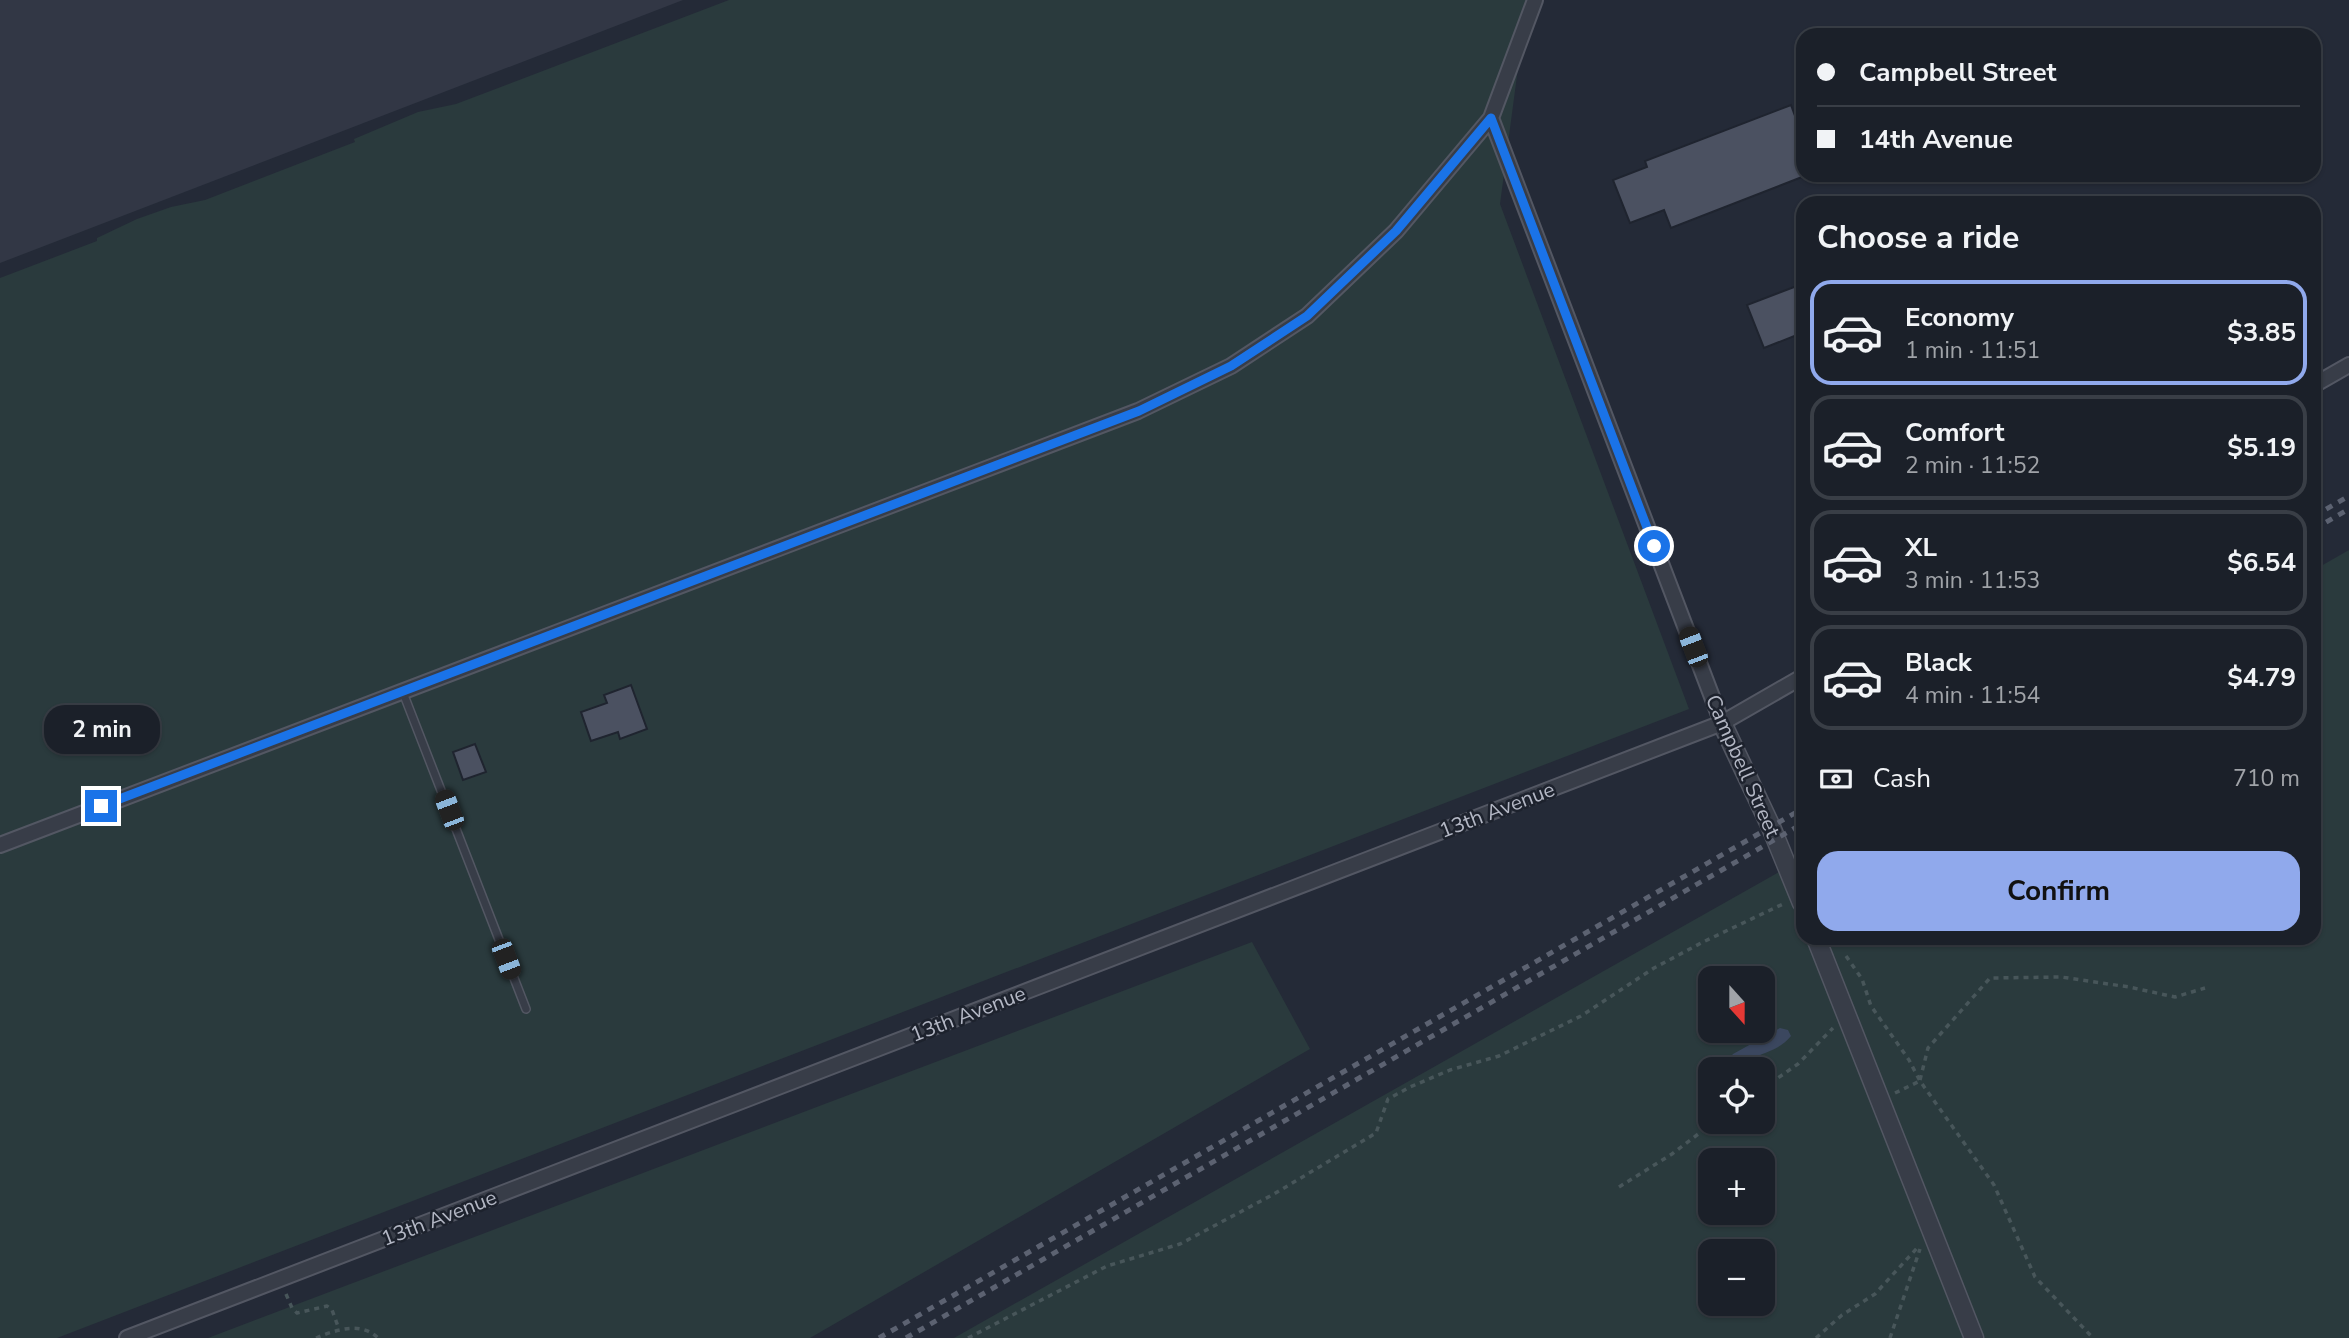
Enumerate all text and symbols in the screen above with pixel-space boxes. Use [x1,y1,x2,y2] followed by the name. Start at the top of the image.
[1859,55,2056,90] text: Campbell Street
[1859,122,2013,157] text: 14th Avenue
[1817,216,2019,259] text: Choose a ride
[1905,300,2014,335] text: Economy
[1821,301,1884,364] icon: car
[2227,315,2296,350] text: $3.85
[1905,335,2040,366] text: 1 min · 11:51
[1905,415,2005,450] text: Comfort
[1821,416,1884,479] icon: car
[2227,430,2296,465] text: $5.19
[1905,450,2040,481] text: 2 min · 11:52
[1638,530,1670,562] route start
[1905,530,1937,565] text: XL
[1821,531,1884,594] icon: car
[2227,545,2296,580] text: $6.54
[1905,565,2040,596] text: 3 min · 11:53
[1676,624,1711,670] car
[1905,645,1972,680] text: Black
[1821,646,1884,709] icon: car
[2227,660,2296,695] text: $4.79
[1905,680,2040,711] text: 4 min · 11:54
[1699,690,1787,842] street label: Campbell Street
[43,704,159,754] callout: 2 min
[72,714,132,745] text: 2 min
[1817,760,1855,798] icon: cash
[1873,761,1931,796] text: Cash
[2233,763,2300,794] text: 710 m
[1435,775,1559,845] street label: 13th Avenue
[432,787,467,833] car
[85,790,117,822] route end
[1817,851,2300,931] button: Confirm
[489,936,524,982] car
[1698,966,1774,1043] north arrow
[1698,966,1775,1316] map controls
[906,979,1030,1049] street label: 13th Avenue
[1698,1057,1775,1134] button: locate
[1698,1148,1775,1225] button: +
[377,1183,501,1253] street label: 13th Avenue
[1698,1239,1775,1316] button: −

